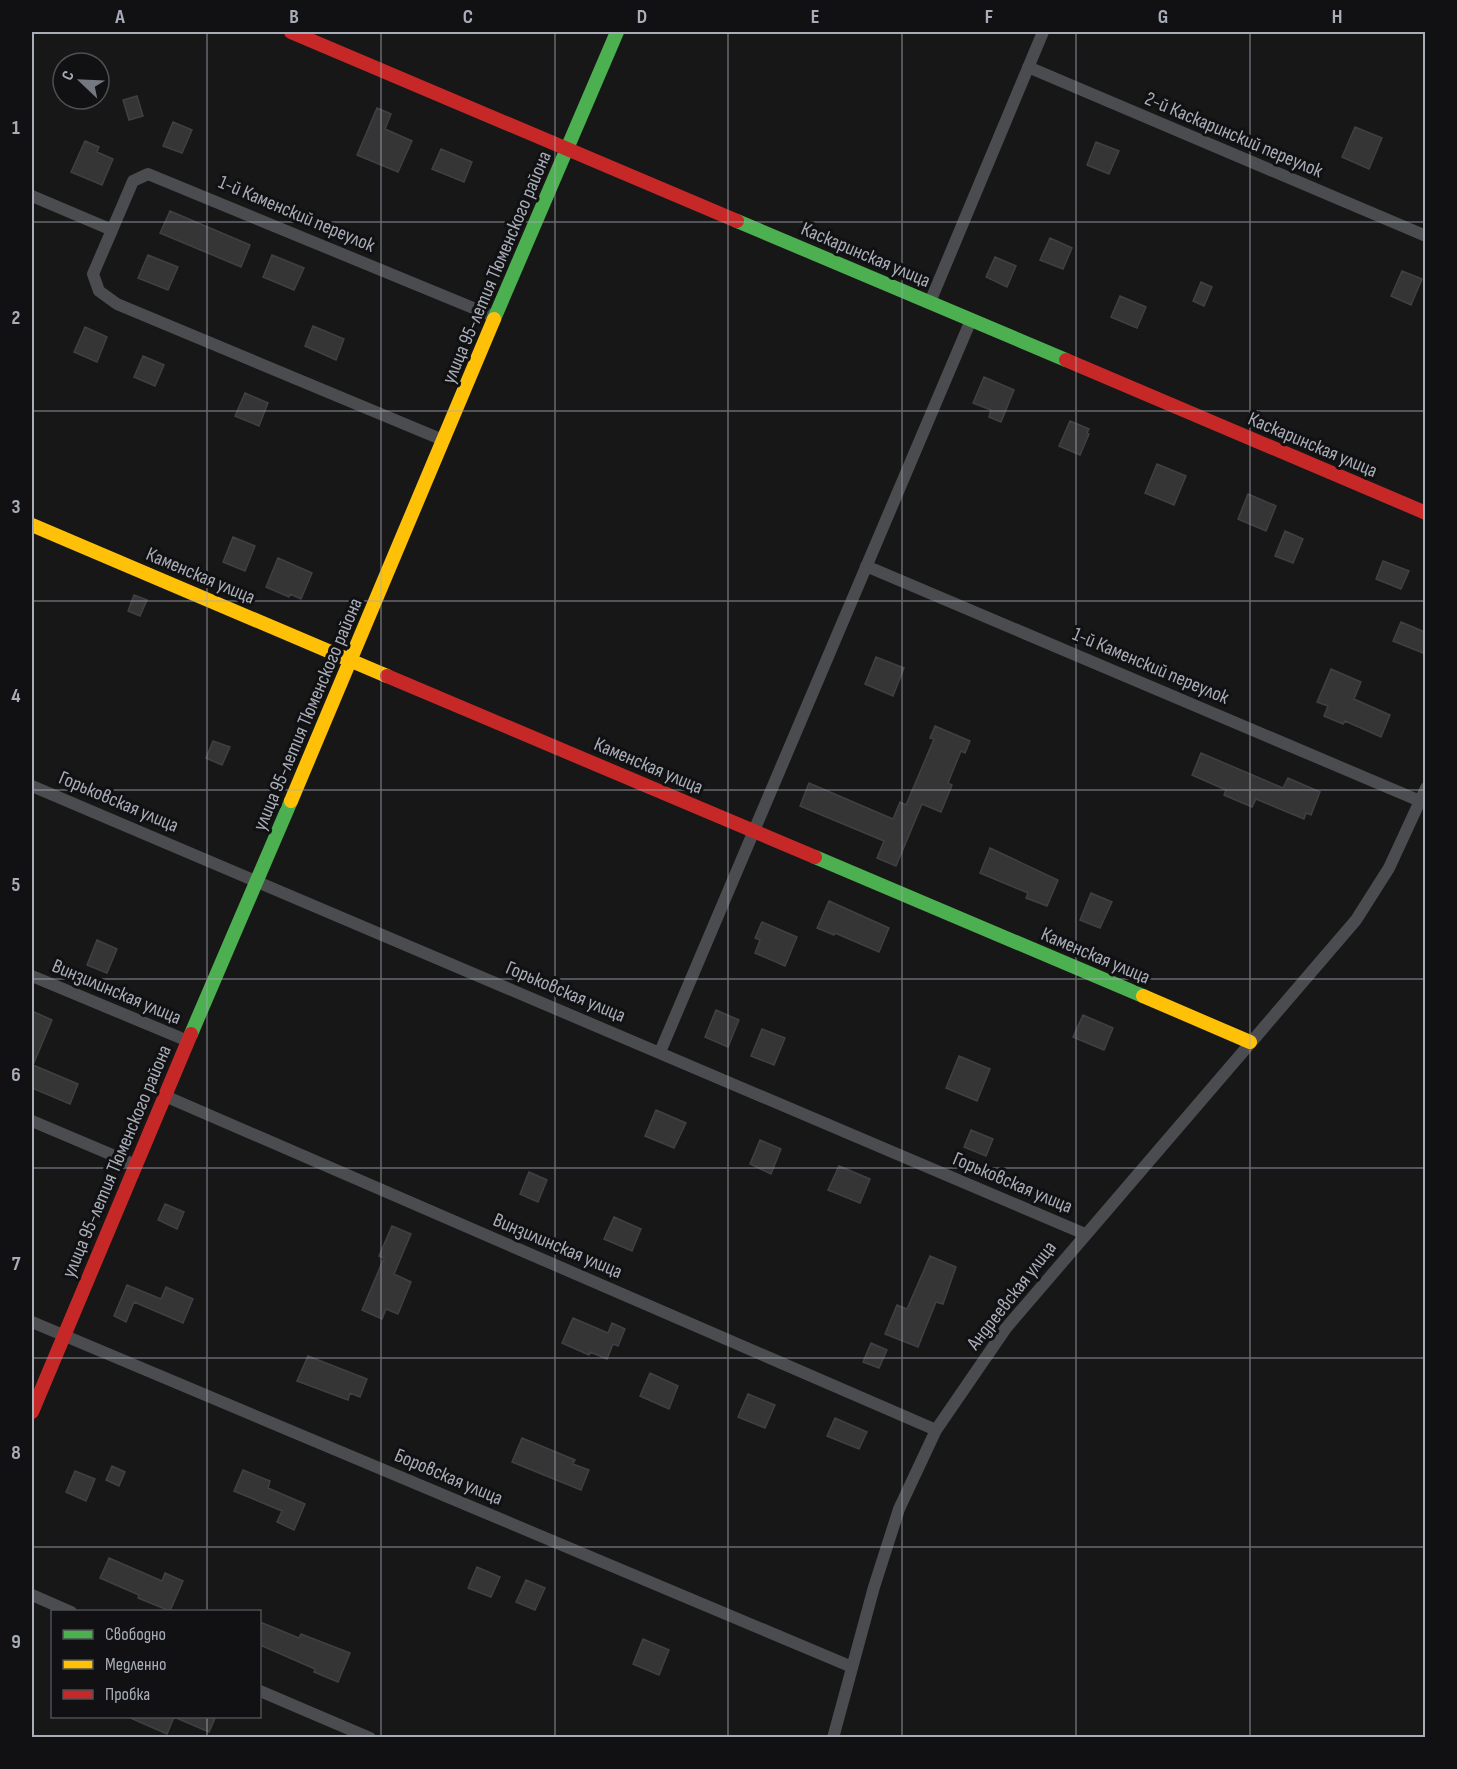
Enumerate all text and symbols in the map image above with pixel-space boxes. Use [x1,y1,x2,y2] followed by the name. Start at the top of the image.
[114,5,125,29] text: A
[289,5,299,29] text: B
[463,5,473,29] text: C
[637,5,647,29] text: D
[811,5,819,29] text: E
[985,5,993,29] text: F
[1158,5,1168,29] text: G
[1332,5,1342,29] text: H
[51,51,111,111] north arrow
[58,68,79,83] text: С
[1141,87,1327,183] street label: 2-й Каскаринский переулок
[12,116,20,140] text: 1
[437,147,557,387] street label: улица 95-летия Тюменского района
[215,170,379,258] street label: 1-й Каменский переулок
[797,217,934,293] street label: Каскаринская улица
[12,306,20,330] text: 2
[1244,407,1381,483] street label: Каскаринская улица
[12,495,21,519] text: 3
[143,542,259,610] street label: Каменская улица
[248,594,368,834] street label: улица 95-летия Тюменского района
[1069,622,1233,710] street label: 1-й Каменский переулок
[11,684,21,708] text: 4
[591,732,707,800] street label: Каменская улица
[55,766,182,838] street label: Горьковская улица
[12,873,21,897] text: 5
[1038,922,1154,990] street label: Каменская улица
[48,954,185,1030] street label: Винзилинская улица
[502,956,629,1028] street label: Горьковская улица
[57,1041,177,1281] street label: улица 95-летия Тюменского района
[11,1063,21,1087] text: 6
[949,1147,1076,1219] street label: Горьковская улица
[489,1208,626,1284] street label: Винзилинская улица
[961,1236,1062,1356] street label: Андреевская улица
[12,1252,21,1276] text: 7
[11,1441,21,1465] text: 8
[391,1443,506,1510] street label: Боровская улица
[51,1610,261,1718] legend
[105,1624,166,1645] text: Свободно
[11,1630,21,1654] text: 9
[105,1654,167,1675] text: Медленно
[105,1684,150,1705] text: Пробка

